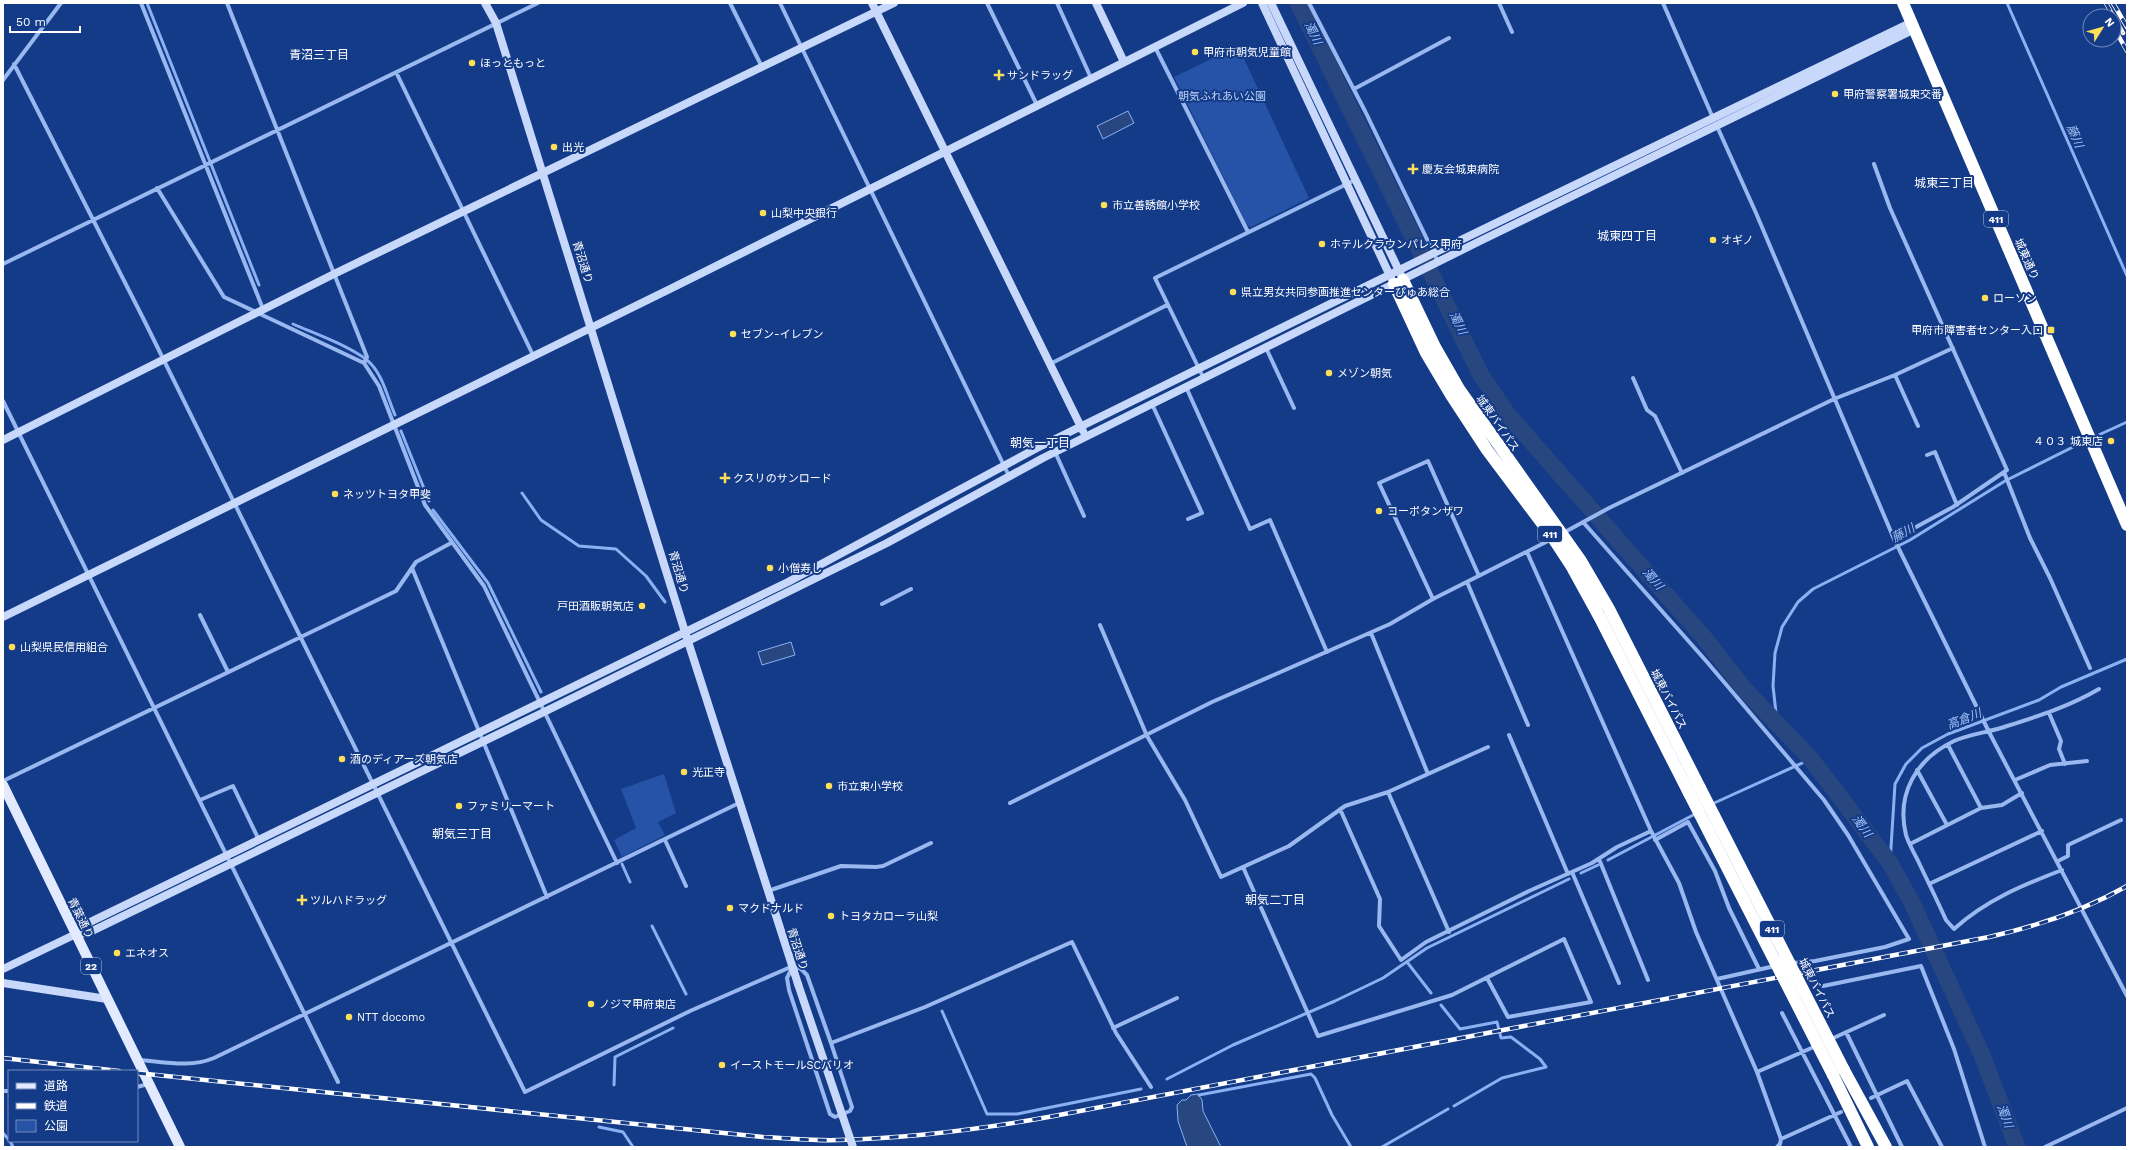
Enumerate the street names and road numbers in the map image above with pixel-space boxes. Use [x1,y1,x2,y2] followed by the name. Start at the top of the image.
[1984,211,2008,227] road number: 411
[2012,236,2041,282] street label: 城東通り
[570,239,595,285] street label: 青沼通り
[1473,393,1522,454] street label: 城東バイパス
[1538,526,1562,542] road number: 411
[666,549,691,595] street label: 青沼通り
[1648,667,1689,731] street label: 城東バイパス
[65,896,96,941] street label: 青葉通り
[1760,921,1784,937] road number: 411
[785,926,811,972] street label: 青沼通り
[1796,956,1837,1020] street label: 城東バイパス
[81,958,101,974] road number: 22

